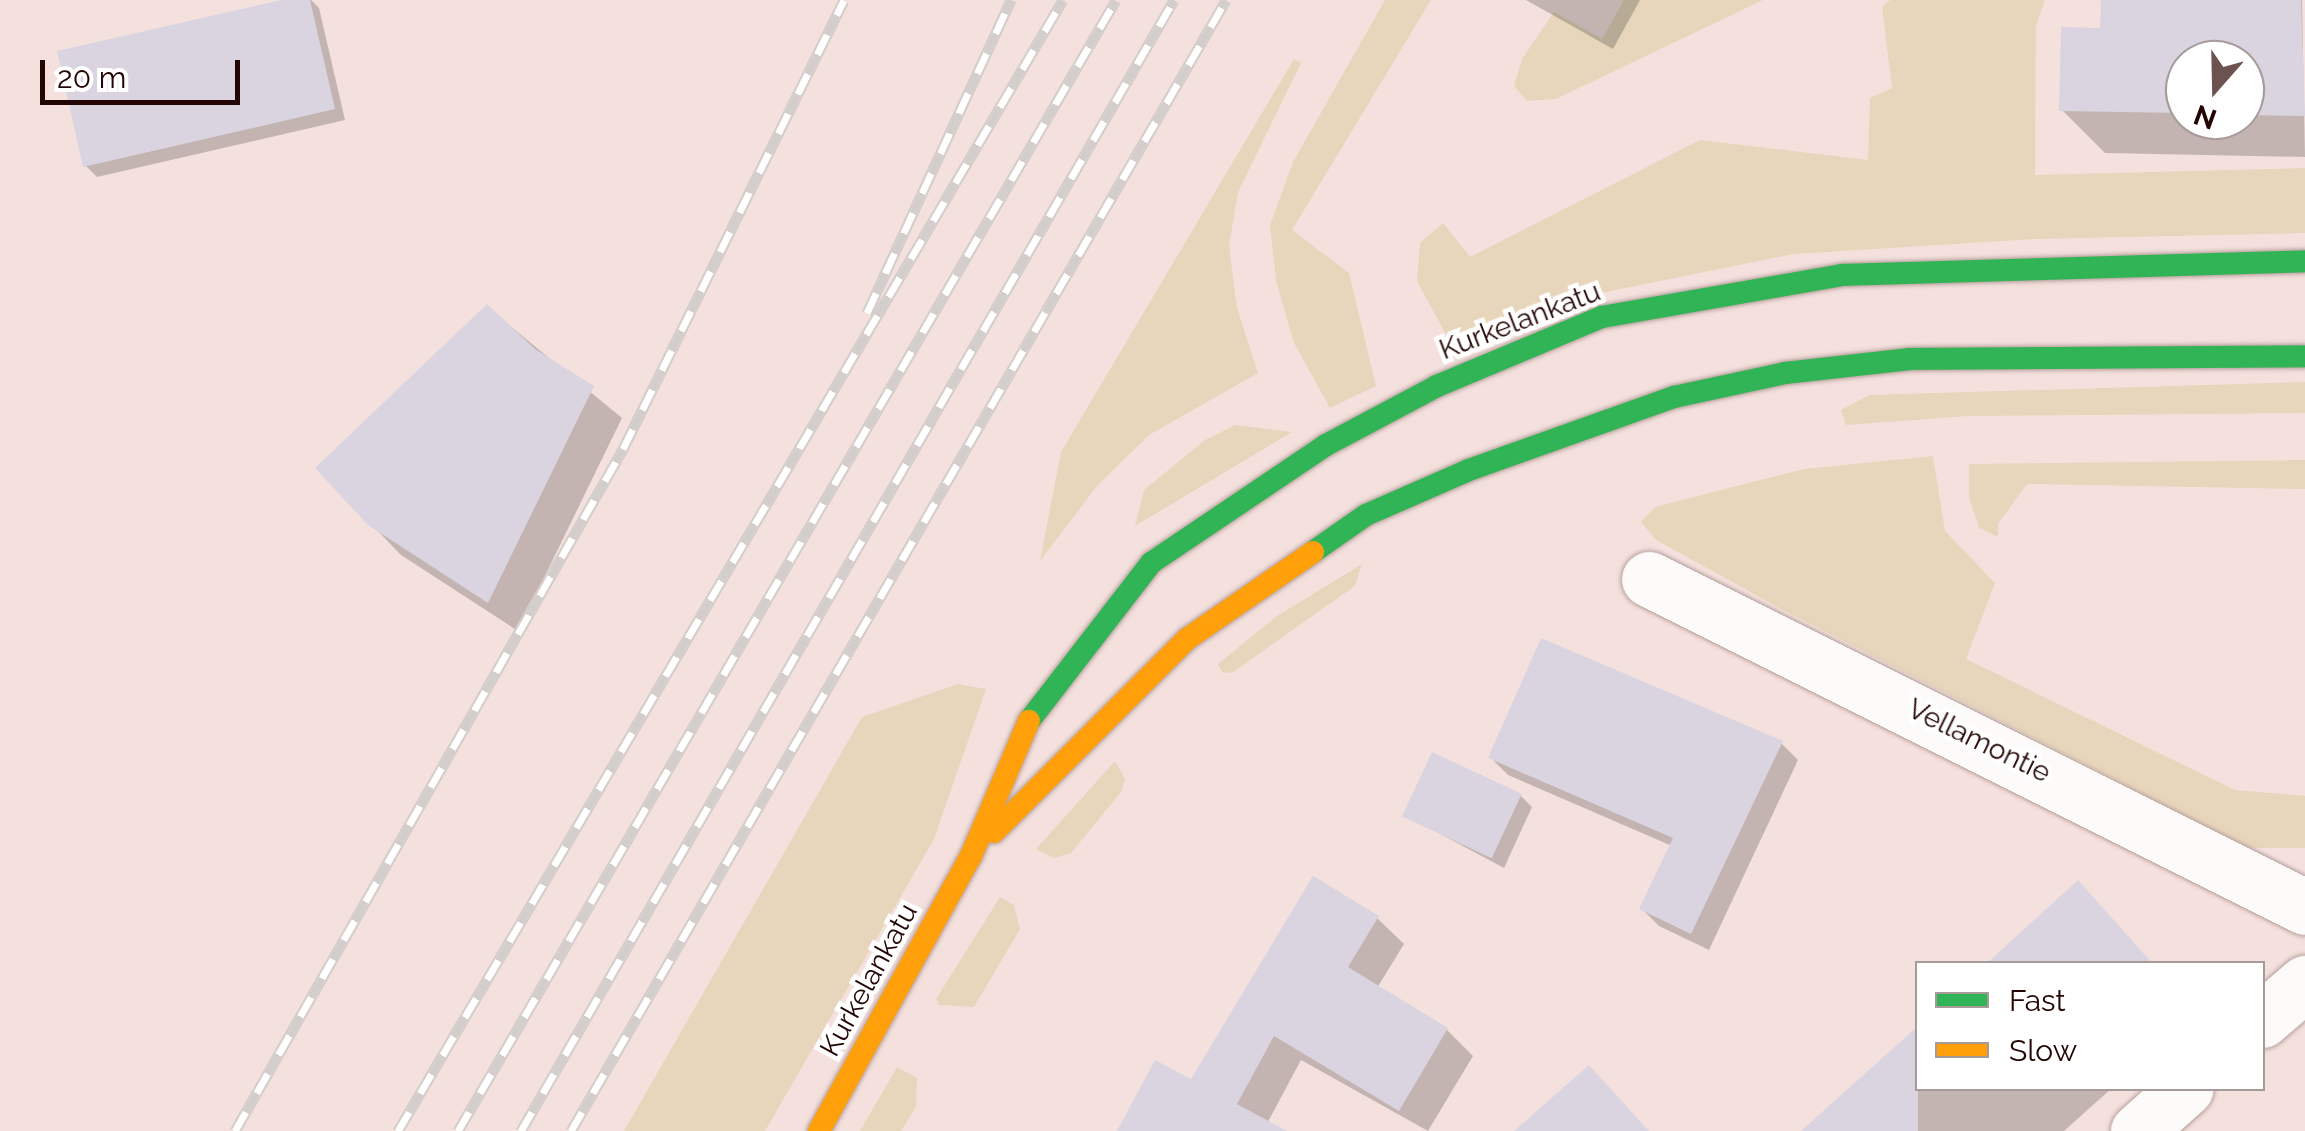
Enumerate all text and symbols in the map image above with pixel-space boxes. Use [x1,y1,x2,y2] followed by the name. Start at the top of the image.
[45,40,245,102] scale bar
[2165,40,2265,140] north arrow
[57,60,126,95] text: 20 m
[2190,98,2221,136] text: N
[1435,275,1605,367] street label: Kurkelankatu
[1902,692,2056,790] street label: Vellamontie
[813,898,925,1062] street label: Kurkelankatu
[1915,961,2265,1091] legend
[2009,983,2066,1018] text: Fast
[2009,1033,2077,1068] text: Slow

